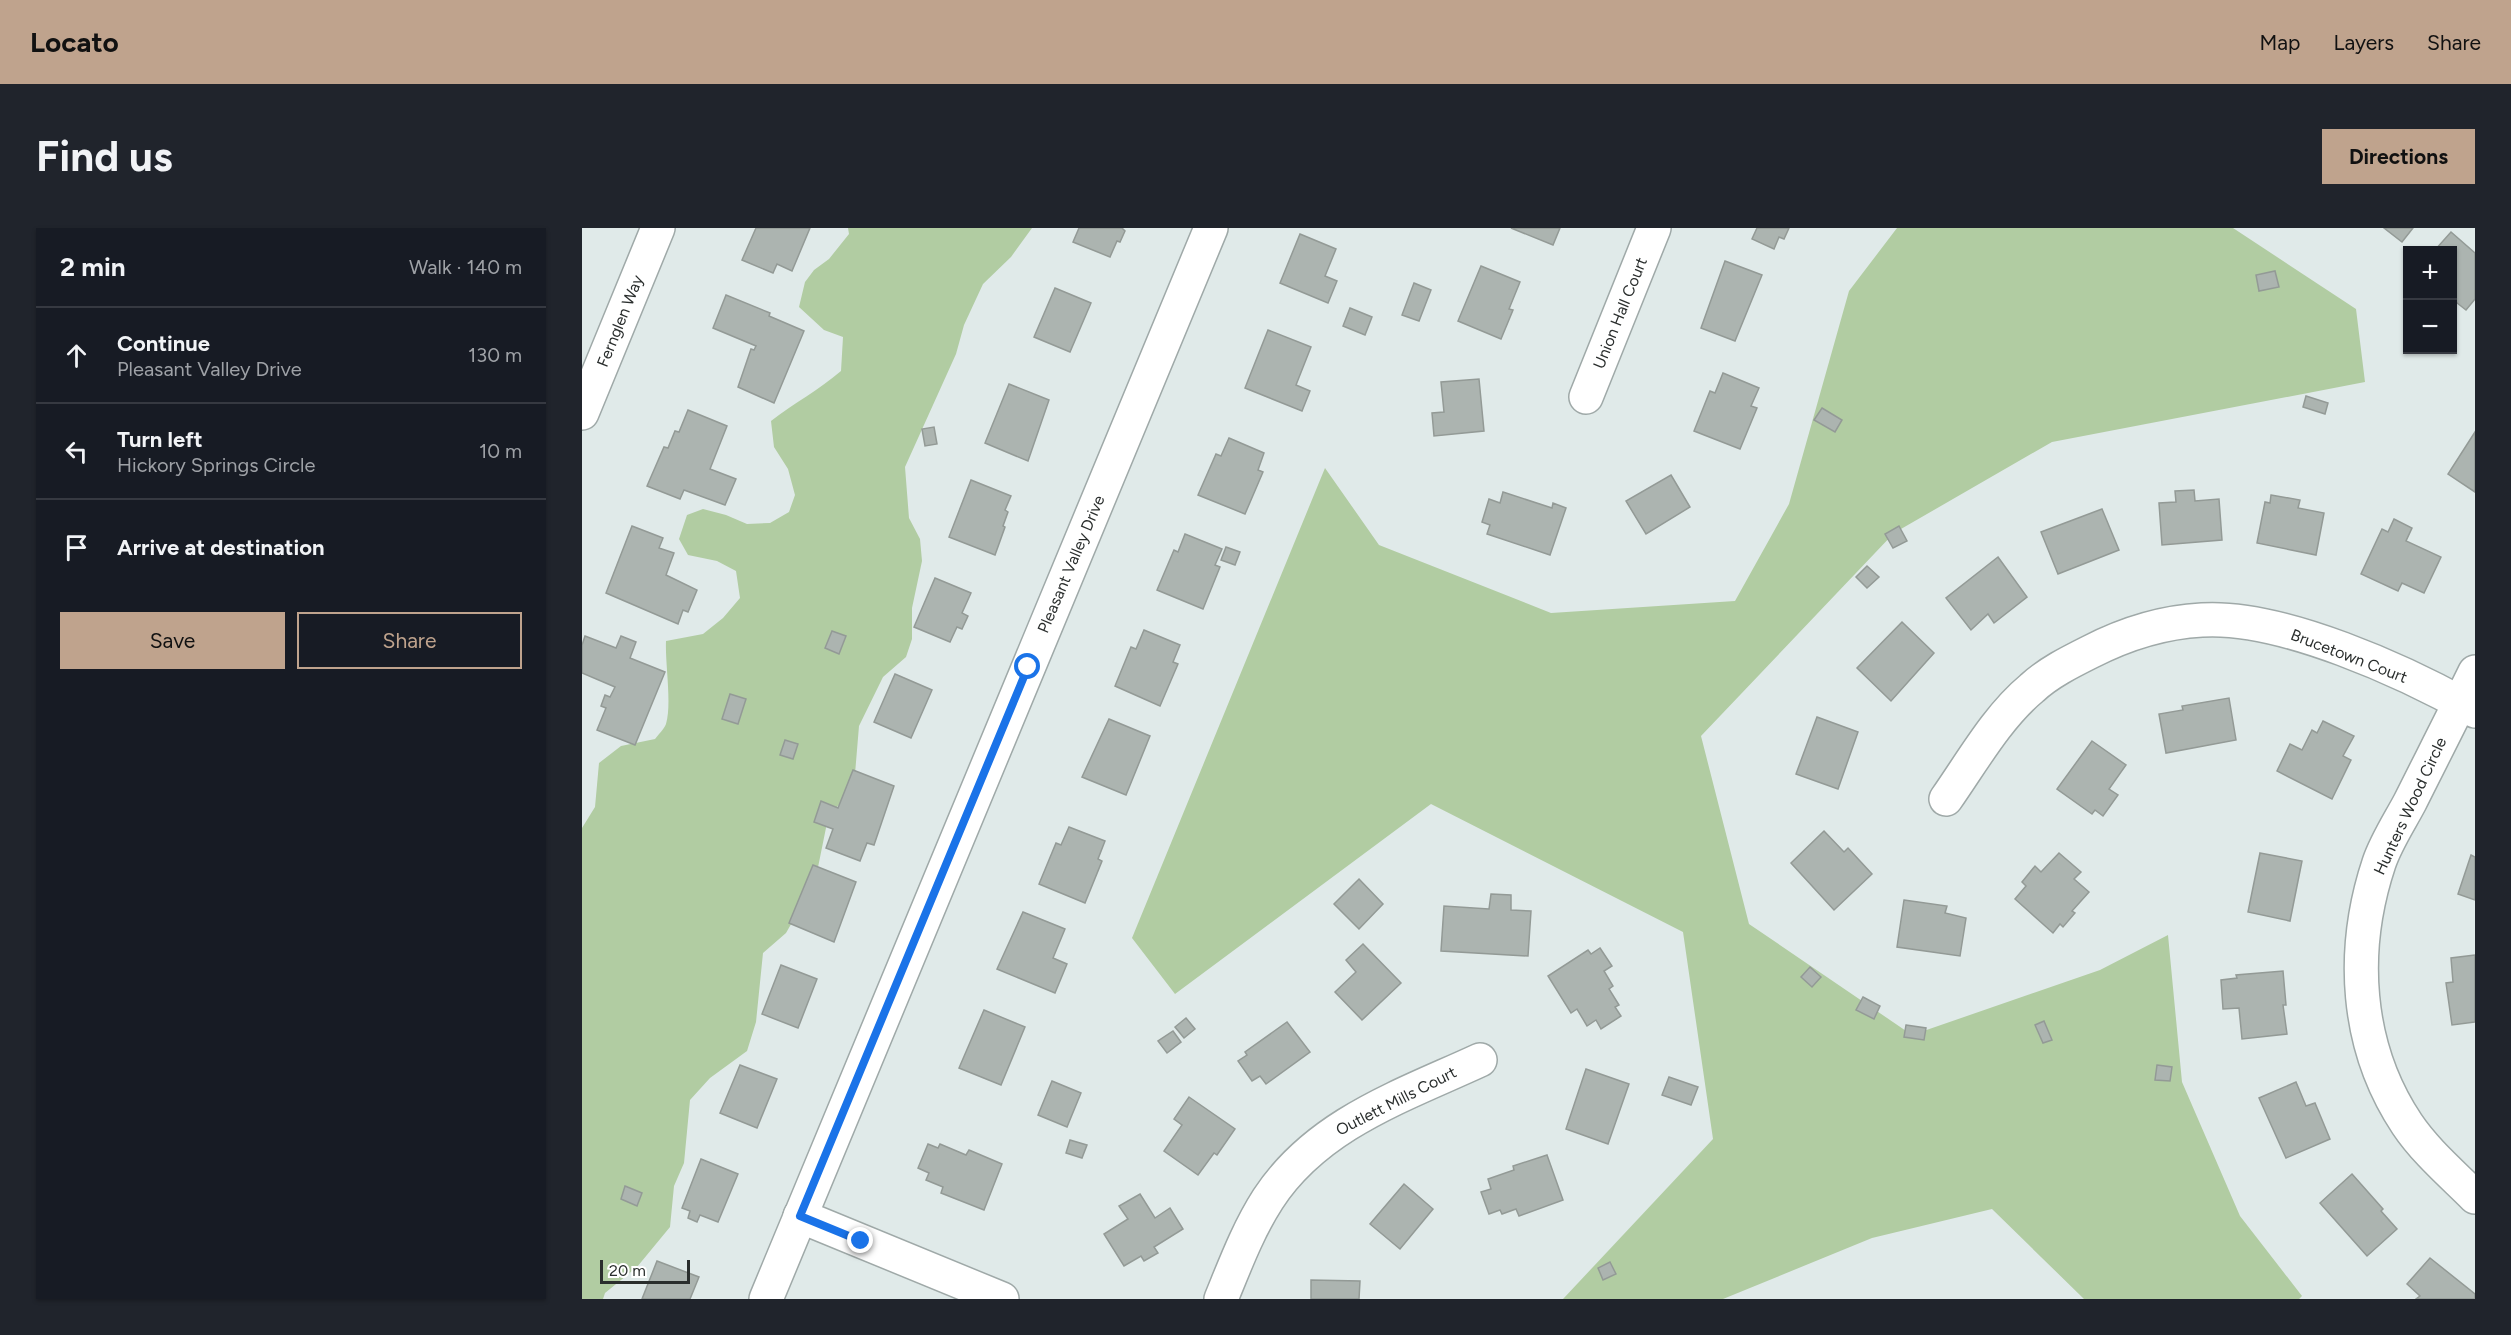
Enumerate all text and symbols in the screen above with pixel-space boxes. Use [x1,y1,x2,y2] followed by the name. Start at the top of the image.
[30,25,119,59] text: Locato
[2260,30,2300,55] text: Map
[2333,30,2394,55] text: Layers
[2427,30,2481,55] text: Share
[2322,129,2475,184] button: Directions
[36,131,173,182] text: Find us
[2403,246,2457,354] map controls
[2403,246,2457,300] button: +
[60,251,126,283] text: 2 min
[409,255,522,279] text: Walk · 140 m
[1589,255,1651,371] street label: Union Hall Court
[593,272,647,370] street label: Fernglen Way
[2403,300,2457,354] button: −
[117,330,210,357] text: Continue
[60,339,93,372] icon: ahead
[468,343,522,367] text: 130 m
[117,357,302,381] text: Pleasant Valley Drive
[117,426,203,453] text: Turn left
[60,435,93,468] icon: left
[479,439,522,463] text: 10 m
[117,453,315,477] text: Hickory Springs Circle
[1033,492,1109,636] street label: Pleasant Valley Drive
[60,531,93,564] icon: arrive
[117,534,325,561] text: Arrive at destination
[60,612,285,669] button: Save
[297,612,522,669] button: Share
[2288,625,2410,687] street label: Brucetown Court
[1014,653,1040,679] route start
[2370,734,2450,878] street label: Hunters Wood Circle
[1333,1062,1459,1140] street label: Outlett Mills Court
[847,1227,873,1253] route end
[600,1257,690,1284] scale bar
[609,1261,646,1280] text: 20 m

